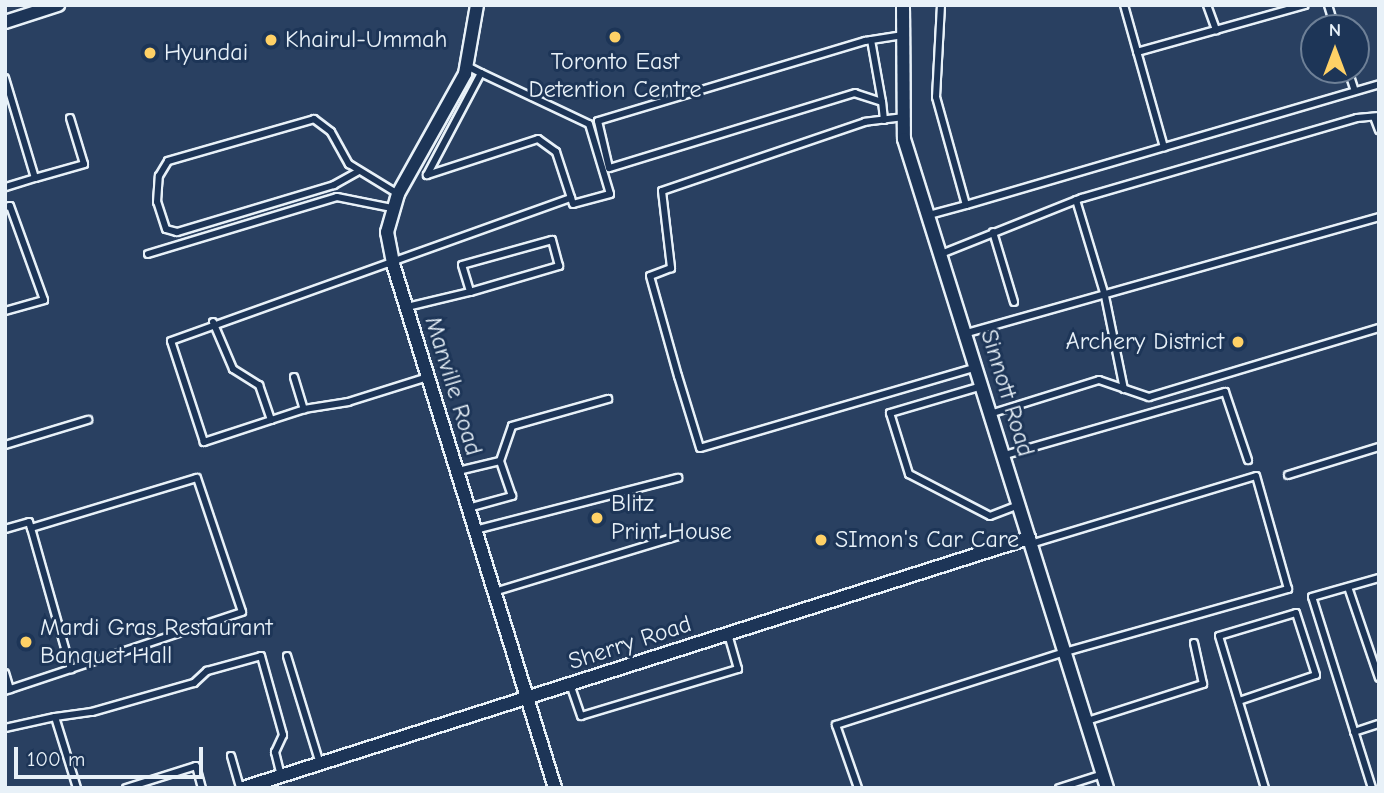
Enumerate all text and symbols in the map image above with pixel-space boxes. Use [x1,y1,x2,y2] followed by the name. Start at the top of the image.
[1300,14,1370,84] north arrow
[1329,19,1341,41] text: N
[285,26,447,54] place label: Khairul-Ummah
[607,29,623,45] marker: Toronto East Detention Centre
[263,32,279,48] marker: Khairul-Ummah
[164,39,248,67] place label: Hyundai
[142,45,158,61] marker: Hyundai
[529,48,701,104] place label: Toronto East Detention Centre
[418,313,488,459] street label: Manville Road
[974,326,1040,460] street label: Sinnott Road
[1066,328,1224,356] place label: Archery District
[1230,334,1246,350] marker: Archery District
[611,490,732,546] place label: Blitz Print House
[589,510,605,526] marker: Blitz Print House
[835,526,1019,554] place label: SImon's Car Care
[813,532,829,548] marker: SImon's Car Care
[565,610,695,676] street label: Sherry Road
[40,614,273,670] place label: Mardi Gras Restaurant Banquet Hall
[18,634,34,650] marker: Mardi Gras Restaurant Banquet Hall
[18,734,206,778] scale bar
[27,747,85,771] text: 100 m

